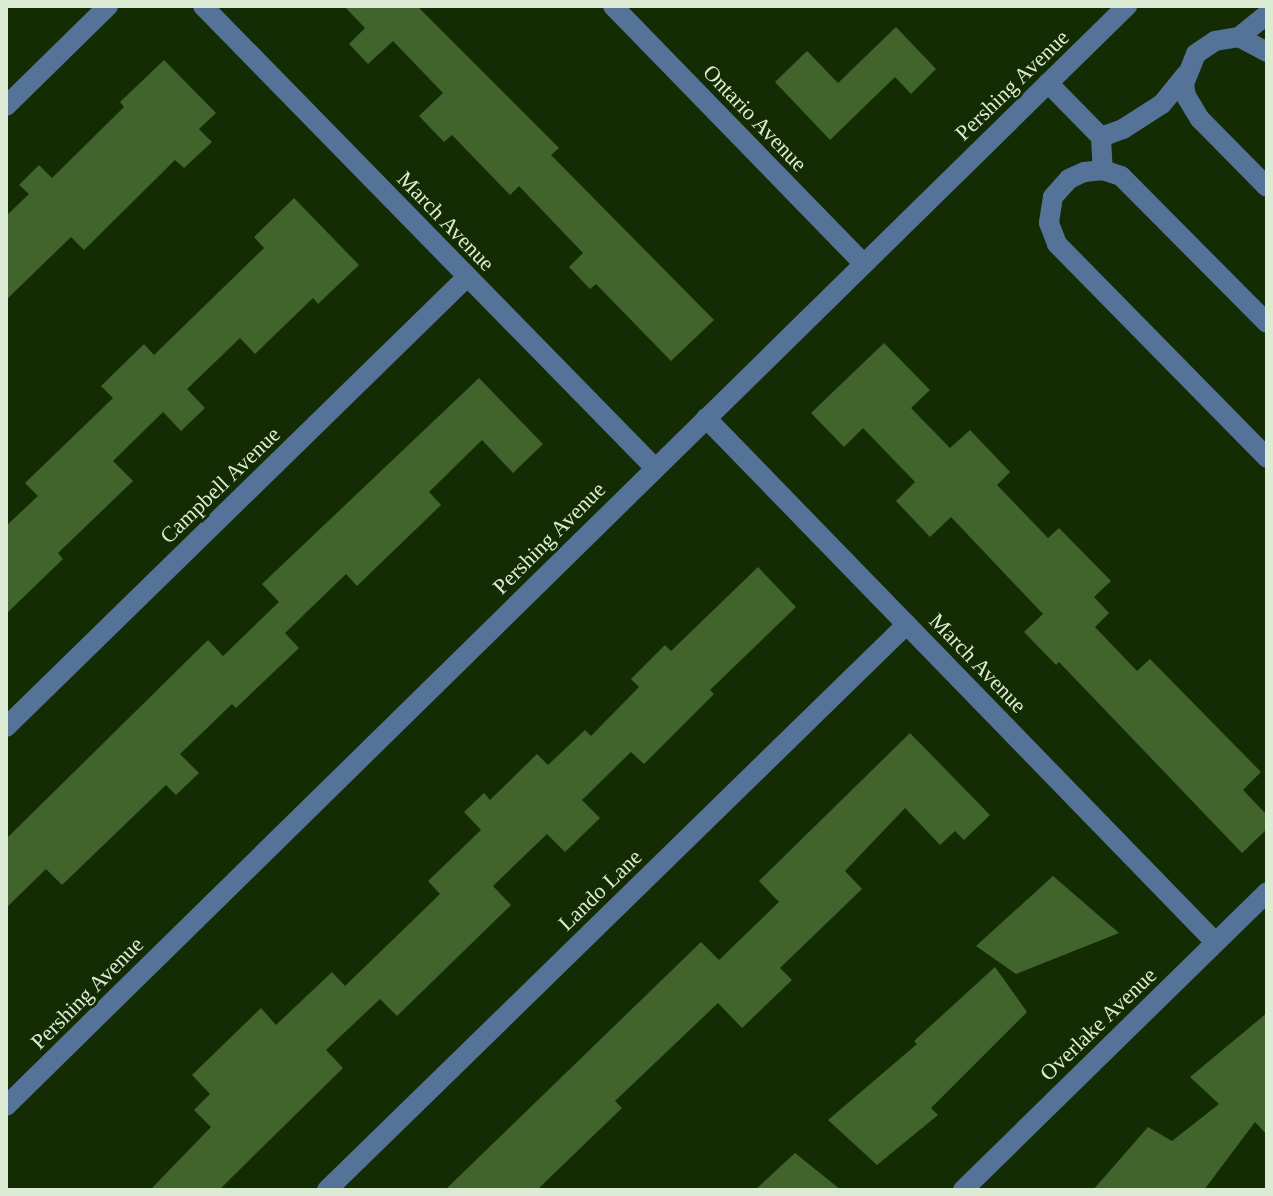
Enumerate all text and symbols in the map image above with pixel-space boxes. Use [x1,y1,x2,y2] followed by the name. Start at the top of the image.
[949,24,1075,146] street label: Pershing Avenue
[697,59,813,177] street label: Ontario Avenue
[391,165,501,277] street label: March Avenue
[154,421,286,549] street label: Campbell Avenue
[487,476,611,600] street label: Pershing Avenue
[923,607,1033,719] street label: March Avenue
[553,844,647,936] street label: Lando Lane
[25,931,149,1055] street label: Pershing Avenue
[1034,961,1162,1087] street label: Overlake Avenue

